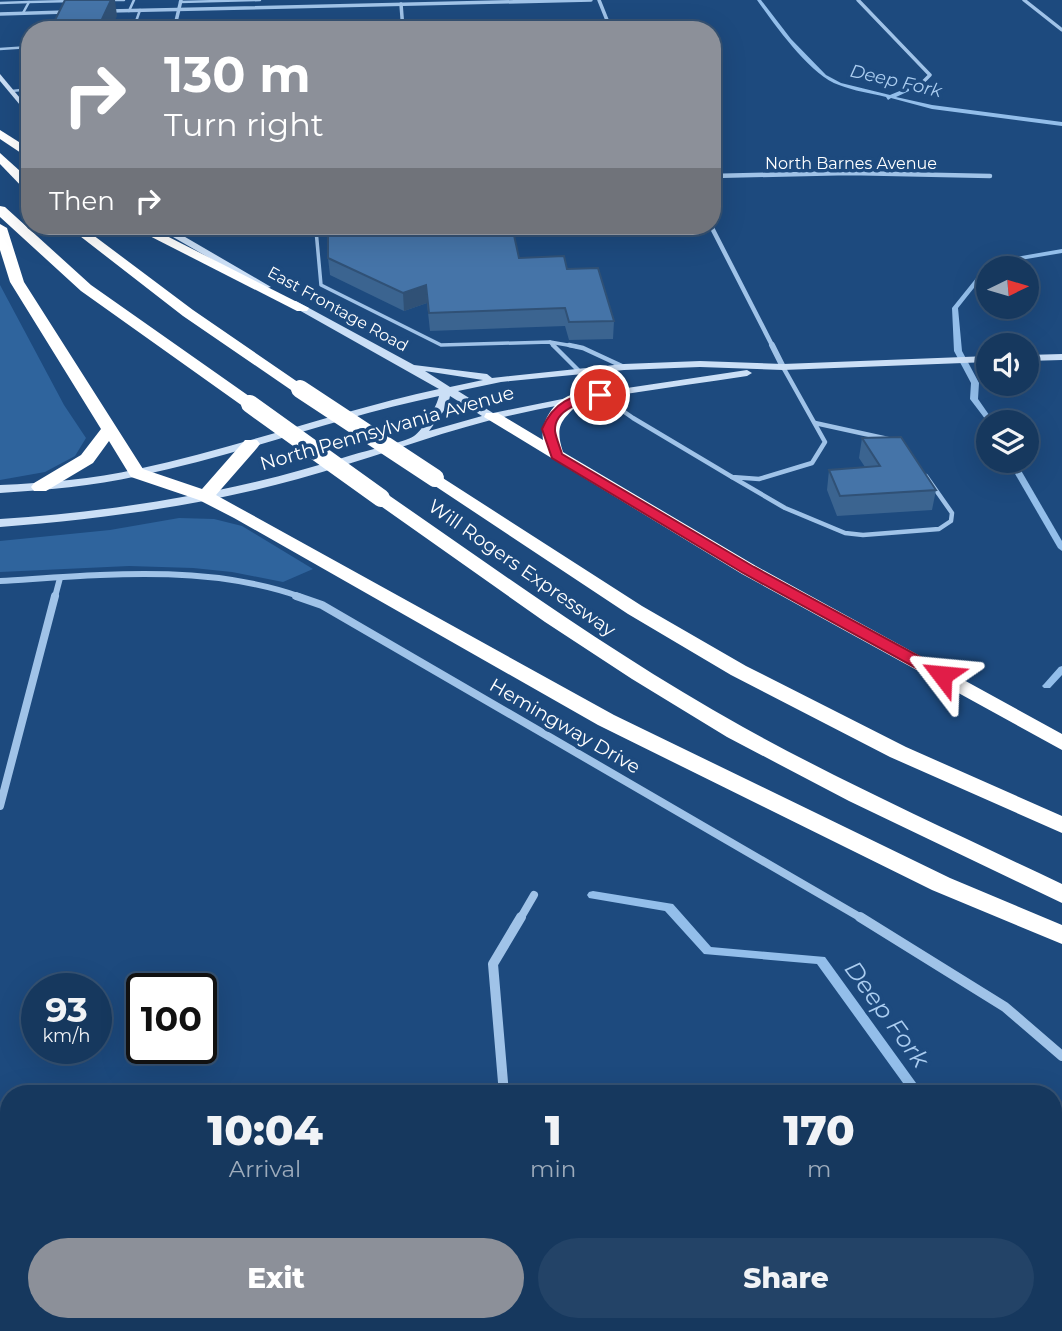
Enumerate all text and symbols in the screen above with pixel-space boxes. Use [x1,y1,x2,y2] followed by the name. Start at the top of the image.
[164,45,311,104] text: 130 m
[49,49,140,140] icon: right
[848,60,945,103] water label: Deep Fork
[164,105,324,144] text: Turn right
[765,154,937,173] street label: North Barnes Avenue
[129,182,167,220] icon: right
[49,185,115,217] text: Then
[976,256,1040,318] north arrow
[976,256,1039,473] map controls
[264,262,412,356] street label: East Frontage Road
[976,333,1039,396] button: sound
[570,365,630,425] pin
[581,376,619,414] icon: arrive
[257,381,517,475] street label: North Pennsylvania Avenue
[976,410,1039,473] button: layers
[424,495,621,642] street label: Will Rogers Expressway
[905,638,979,712] position arrow
[486,673,644,779] street label: Hemingway Drive
[839,955,936,1074] water label: Deep Fork
[126,973,217,1064] speed limit sign: 100
[45,988,88,1031] text: 93
[42,1025,91,1047] text: km/h
[207,1104,323,1156] text: 10:04
[545,1104,562,1156] text: 1
[783,1104,855,1156] text: 170
[229,1155,301,1183] text: Arrival
[530,1155,576,1183] text: min
[807,1155,831,1183] text: m
[28,1238,524,1318] button: Exit
[538,1238,1034,1318] button: Share

